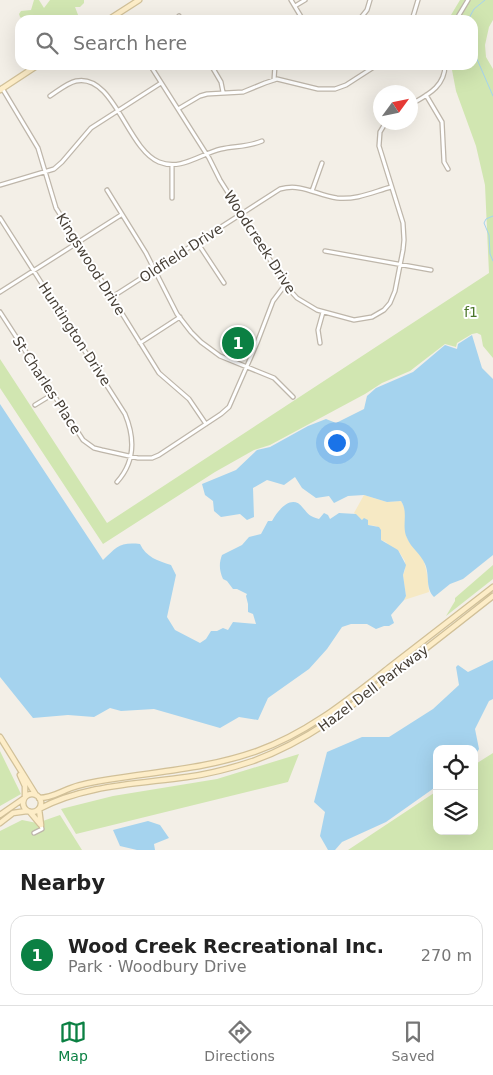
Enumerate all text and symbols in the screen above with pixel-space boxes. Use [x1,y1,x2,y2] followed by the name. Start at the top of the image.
[15,15,478,70] search box
[33,29,61,57] icon: search
[73,32,187,54] text: Search here
[373,85,418,130] north arrow
[221,188,299,296] street label: Woodcreek Drive
[53,210,129,318] street label: Kingswood Drive
[136,220,226,286] street label: Oldfield Drive
[36,279,114,389] street label: Huntington Drive
[464,304,478,320] park label: f1
[222,324,254,362] pin: 1
[9,333,85,437] street label: St Charles Place
[324,430,350,456] your location
[315,641,431,735] street label: Hazel Dell Parkway
[433,745,478,835] map controls
[433,745,478,790] button: locate
[433,790,478,835] button: layers
[20,871,105,895] text: Nearby
[68,935,384,957] text: Wood Creek Recreational Inc.
[31,946,43,965] text: 1
[421,946,472,965] text: 270 m
[68,957,247,976] text: Park · Woodbury Drive
[58,1018,88,1064] tab: Map
[204,1018,275,1064] tab: Directions
[391,1018,435,1064] tab: Saved

